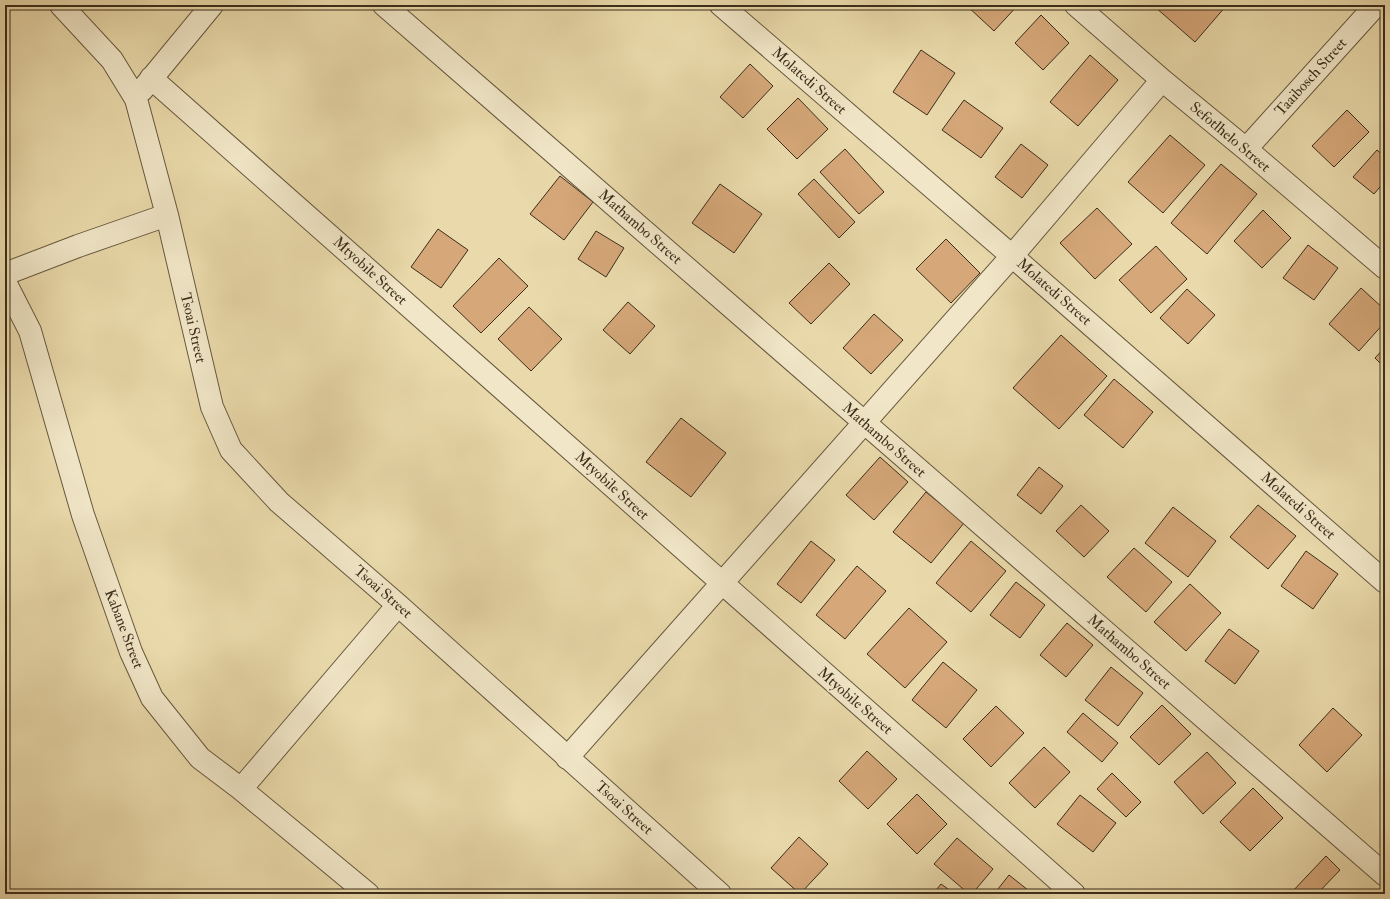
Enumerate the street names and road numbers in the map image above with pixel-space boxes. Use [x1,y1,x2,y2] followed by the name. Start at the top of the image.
[1271,34,1351,120] street label: Taaibosch Street
[768,43,851,119] street label: Molatedi Street
[1186,98,1274,176] street label: Sefotlhelo Street
[594,185,686,269] street label: Mathambo Street
[329,233,411,309] street label: Mtyobile Street
[1013,254,1096,330] street label: Molatedi Street
[176,291,210,365] street label: Tsoai Street
[838,398,930,482] street label: Mathambo Street
[571,448,653,524] street label: Mtyobile Street
[1257,468,1340,544] street label: Molatedi Street
[350,561,416,623] street label: Tsoai Street
[100,587,148,671] street label: Kabane Street
[1083,610,1175,694] street label: Mathambo Street
[813,663,897,739] street label: Mtyobile Street
[591,777,657,839] street label: Tsoai Street

